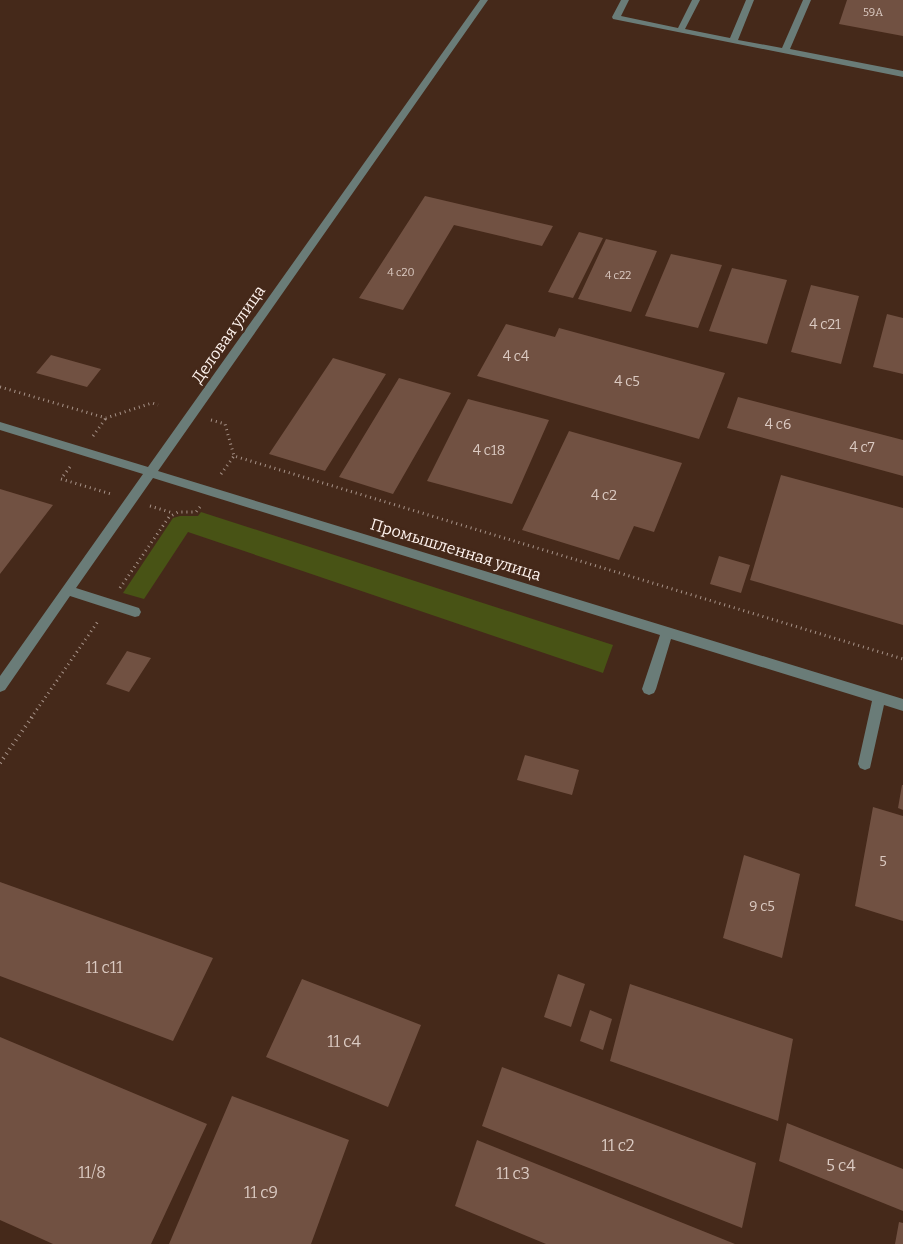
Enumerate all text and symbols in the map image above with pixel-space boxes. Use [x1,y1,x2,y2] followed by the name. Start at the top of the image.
[863,6,883,19] house number: 59А
[387,266,415,279] house number: 4 с20
[605,269,631,282] house number: 4 с22
[188,282,269,387] street label: Деловая улица
[809,316,841,333] house number: 4 с21
[503,348,529,365] house number: 4 с4
[614,373,640,390] house number: 4 с5
[765,416,791,433] house number: 4 с6
[849,439,875,456] house number: 4 с7
[473,442,505,459] house number: 4 с18
[591,487,617,504] house number: 4 с2
[368,514,544,585] street label: Промышленная улица
[879,853,887,870] house number: 5
[749,898,775,915] house number: 9 с5
[85,958,123,977] house number: 11 с11
[327,1032,362,1051] house number: 11 с4
[601,1136,635,1155] house number: 11 с2
[826,1156,856,1175] house number: 5 с4
[78,1163,106,1182] house number: 11/8
[496,1164,530,1183] house number: 11 с3
[244,1183,278,1202] house number: 11 с9

